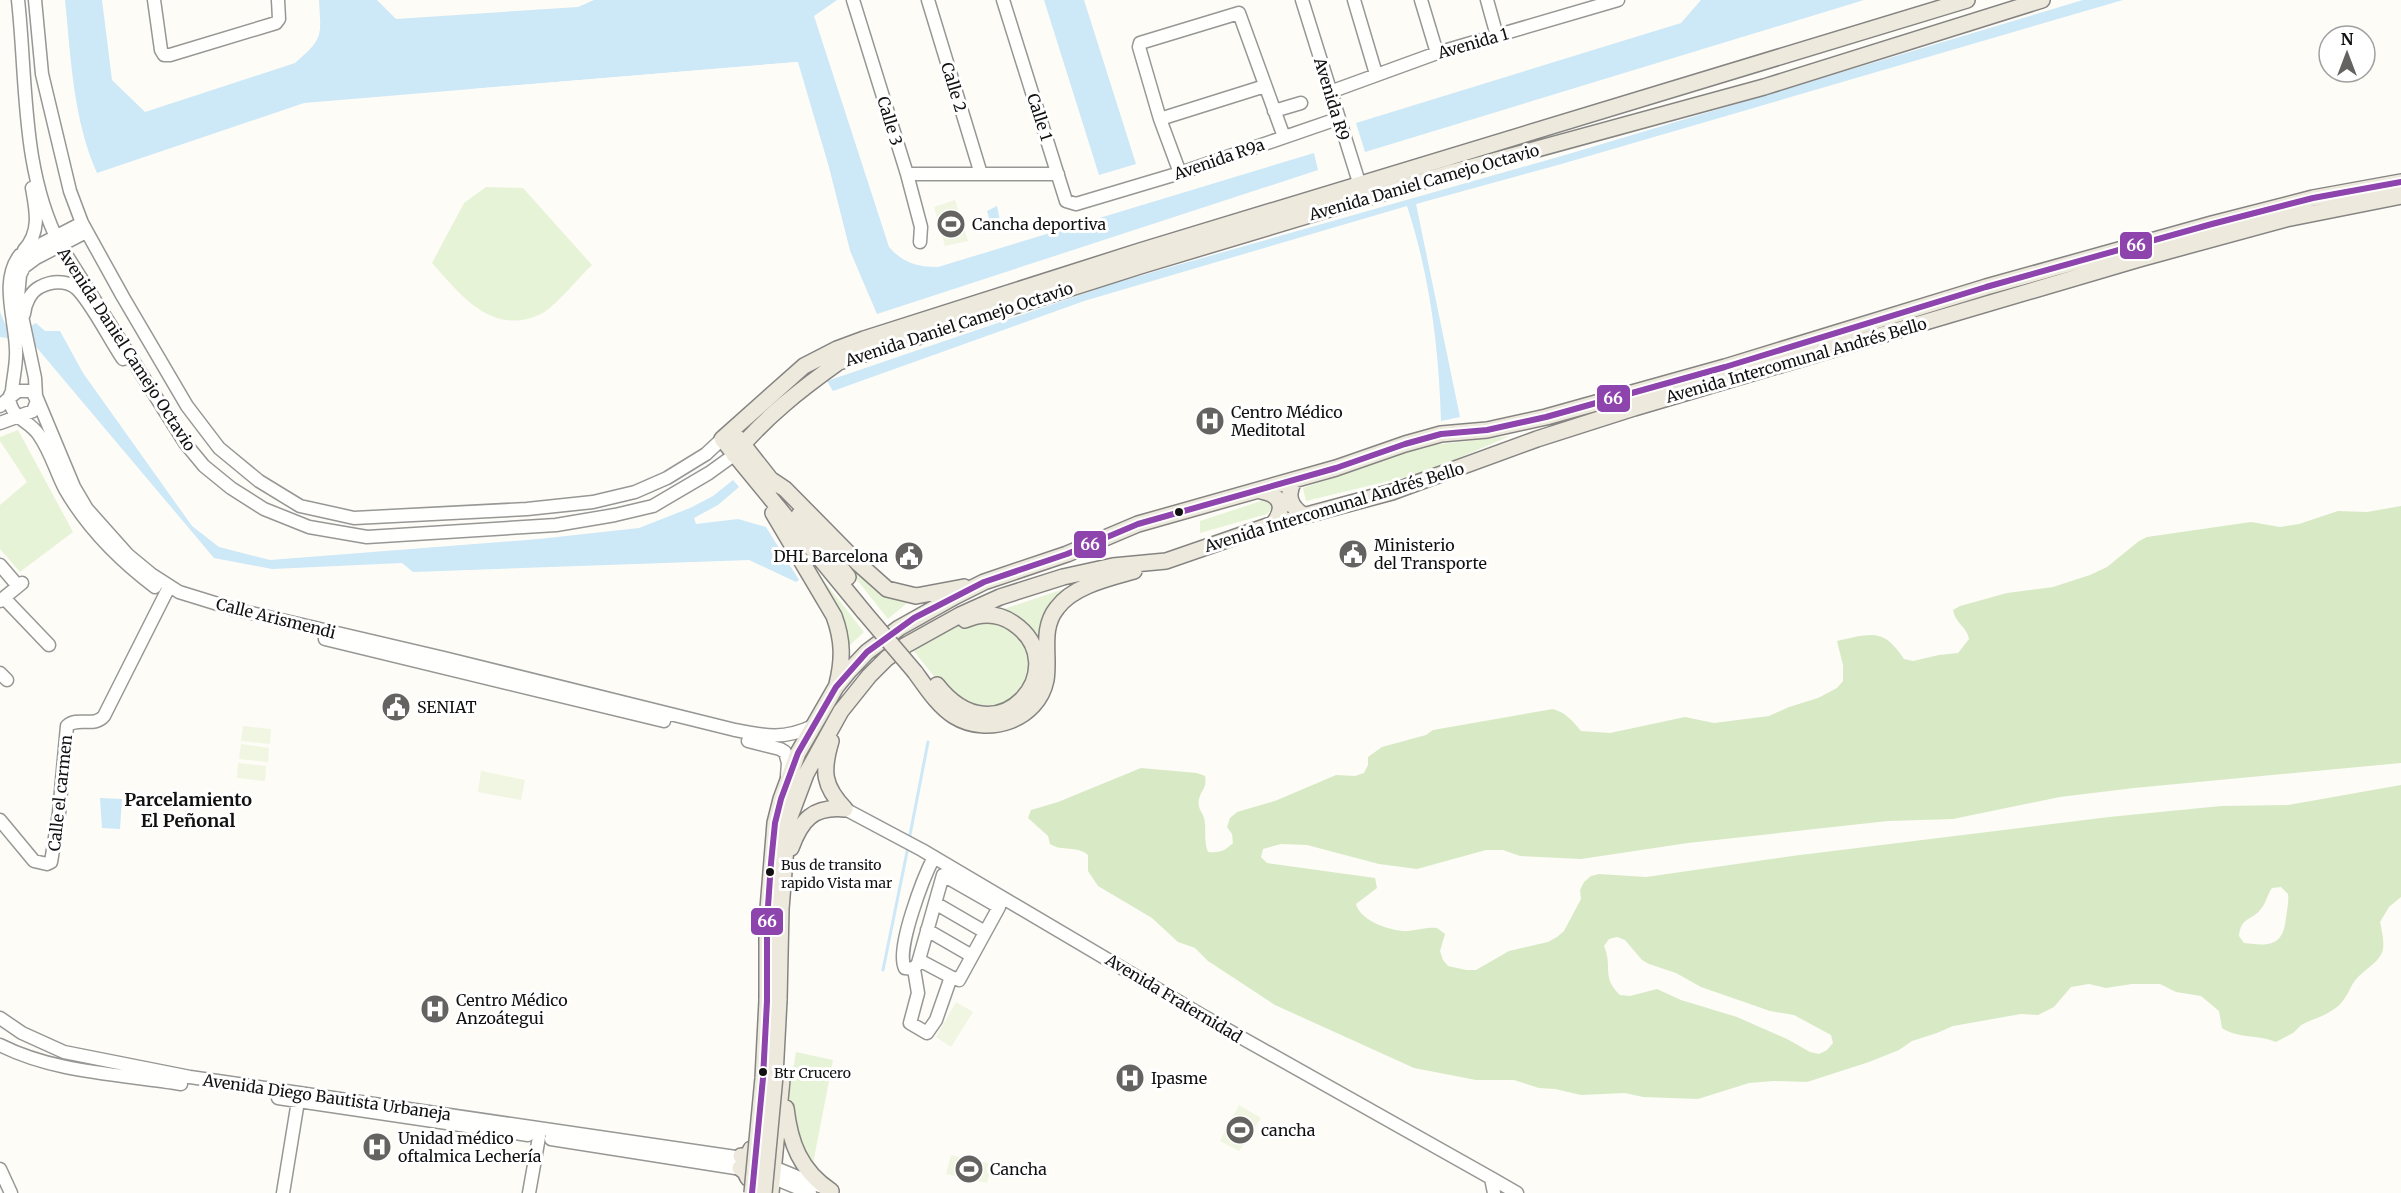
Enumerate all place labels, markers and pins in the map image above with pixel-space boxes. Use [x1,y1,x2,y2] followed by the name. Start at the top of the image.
[935,208,967,240] sports icon: Cancha deportiva
[972,214,1107,234] place label: Cancha deportiva
[1231,402,1343,440] place label: Centro Médico Meditotal
[1194,405,1226,437] hospital icon: Centro Médico Meditotal
[1173,506,1185,518] unlabelled marker
[1374,535,1487,573] place label: Ministerio del Transporte
[1337,538,1369,570] public building icon: Ministerio del Transporte
[893,540,925,572] public building icon: DHL Barcelona
[773,546,888,566] place label: DHL Barcelona
[380,691,412,723] public building icon: SENIAT
[417,697,477,717] place label: SENIAT
[781,856,892,892] place label: Bus de transito rapido Vista mar
[764,866,776,878] marker: Bus de transito rapido Vista mar
[455,990,568,1028] place label: Centro Médico Anzoátegui
[419,993,451,1025] hospital icon: Centro Médico Anzoátegui
[1114,1062,1146,1094] hospital icon: Ipasme
[774,1064,851,1082] place label: Btr Crucero
[757,1066,769,1078] marker: Btr Crucero
[1151,1068,1207,1088] place label: Ipasme
[1224,1114,1256,1146] sports icon: cancha
[1261,1120,1316,1140] place label: cancha
[398,1128,542,1166] place label: Unidad médico oftalmica Lechería
[361,1131,393,1163] hospital icon: Unidad médico oftalmica Lechería
[953,1153,985,1185] sports icon: Cancha
[990,1159,1047,1179] place label: Cancha

